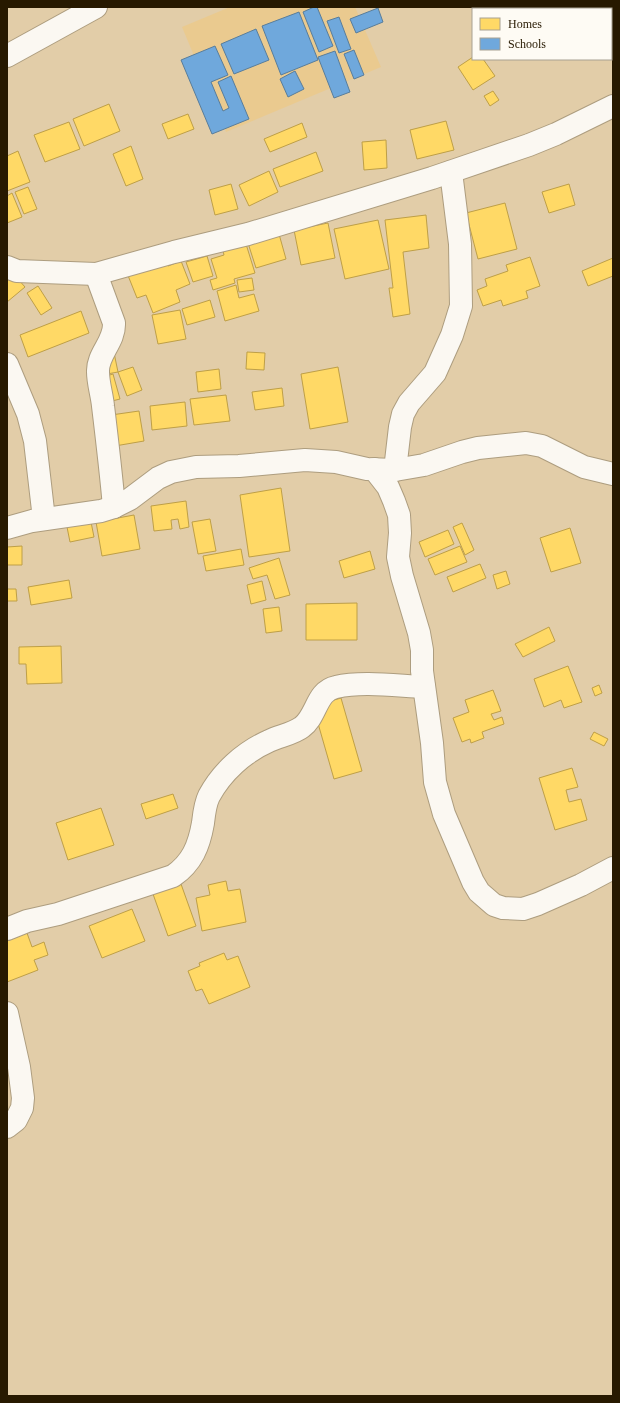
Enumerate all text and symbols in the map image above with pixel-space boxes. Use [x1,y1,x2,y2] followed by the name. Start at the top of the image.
[472,8,612,60] legend
[508,17,542,31] text: Homes
[508,37,546,51] text: Schools

